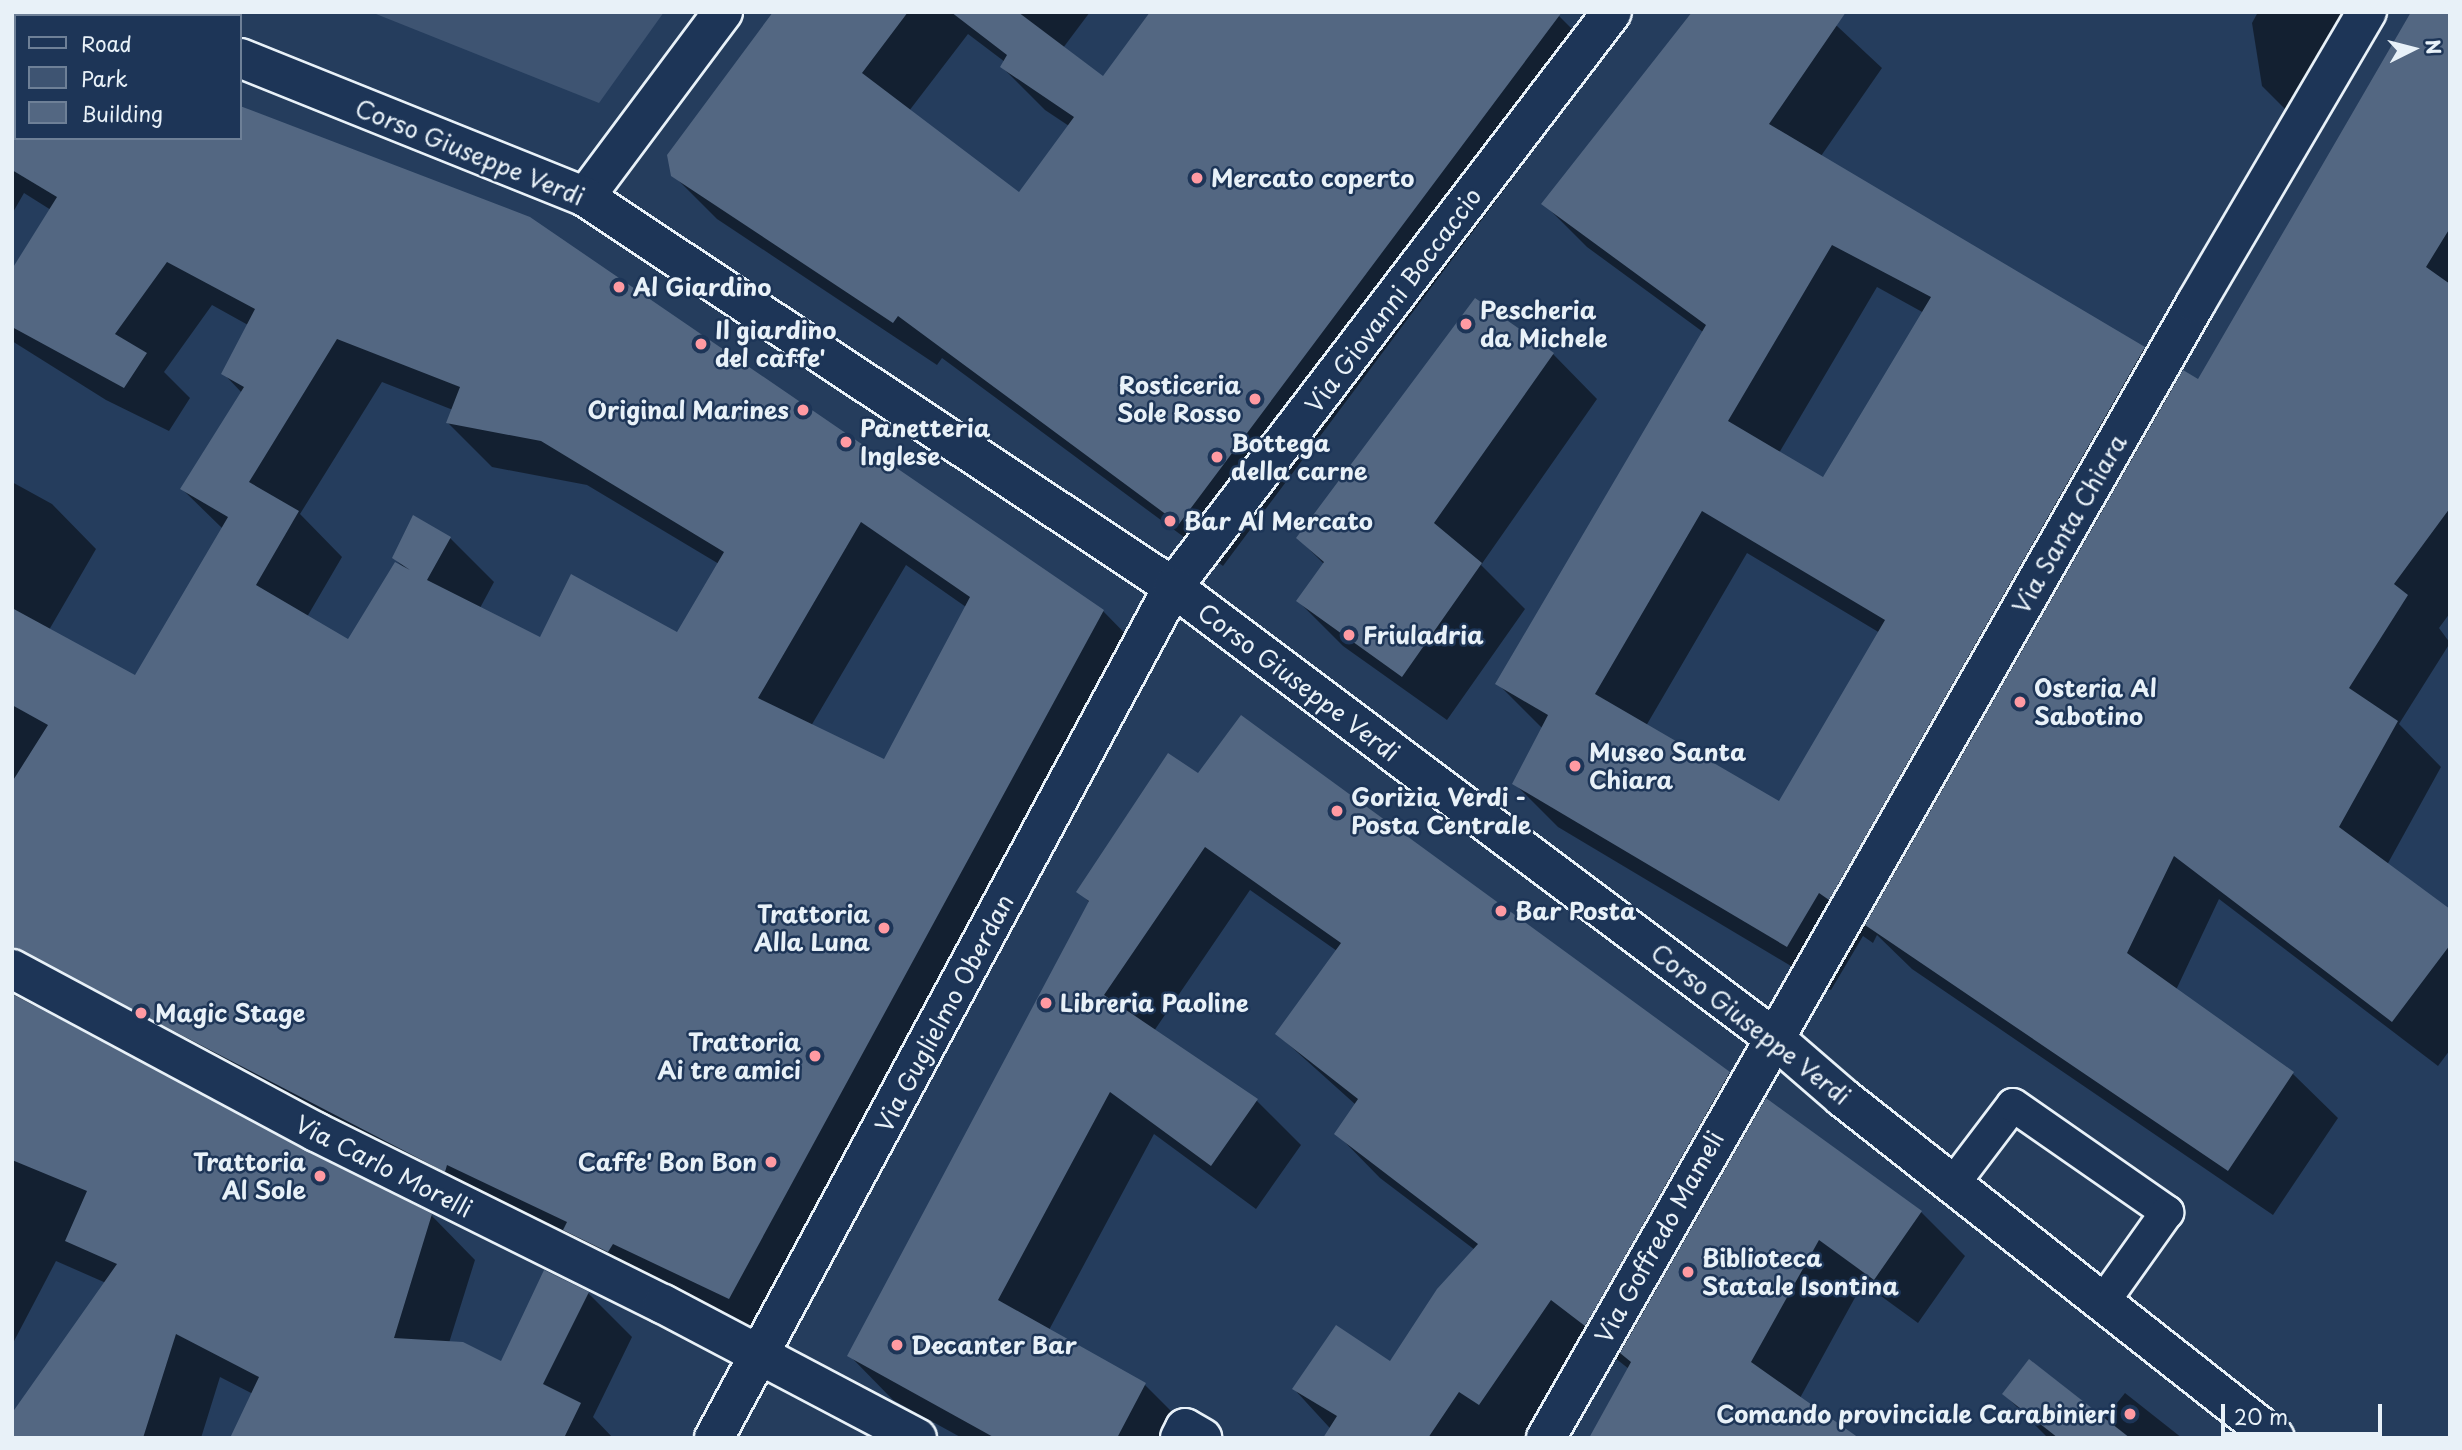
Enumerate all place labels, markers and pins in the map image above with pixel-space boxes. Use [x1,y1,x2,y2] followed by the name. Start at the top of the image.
[1211,164,1415,192] place label: Mercato coperto
[1189,170,1205,186] marker: Mercato coperto
[633,273,775,301] place label: Al Giardino
[611,279,627,295] marker: Al Giardino
[1480,296,1608,352] place label: Pescheria da Michele
[715,316,840,372] place label: Il giardino del caffe'
[1458,316,1474,332] marker: Pescheria da Michele
[693,336,709,352] marker: Il giardino del caffe'
[1114,371,1241,427] place label: Rosticeria Sole Rosso
[1247,391,1263,407] marker: Rosticeria Sole Rosso
[587,396,789,424] place label: Original Marines
[795,402,811,418] marker: Original Marines
[860,414,990,470] place label: Panetteria Inglese
[1231,429,1368,485] place label: Bottega della carne
[838,434,854,450] marker: Panetteria Inglese
[1209,449,1225,465] marker: Bottega della carne
[1184,507,1373,535] place label: Bar Al Mercato
[1162,513,1178,529] marker: Bar Al Mercato
[1363,621,1484,649] place label: Friuladria
[1341,627,1357,643] marker: Friuladria
[2034,674,2158,730] place label: Osteria Al Sabotino
[2012,694,2028,710] marker: Osteria Al Sabotino
[1589,738,1746,794] place label: Museo Santa Chiara
[1567,758,1583,774] marker: Museo Santa Chiara
[1351,783,1532,839] place label: Gorizia Verdi - Posta Centrale
[1329,803,1345,819] marker: Gorizia Verdi - Posta Centrale
[1515,897,1635,925] place label: Bar Posta
[754,900,870,956] place label: Trattoria Alla Luna
[1493,903,1509,919] marker: Bar Posta
[876,920,892,936] marker: Trattoria Alla Luna
[1060,989,1250,1017] place label: Libreria Paoline
[1038,995,1054,1011] marker: Libreria Paoline
[155,999,307,1027] place label: Magic Stage
[133,1005,149,1021] marker: Magic Stage
[656,1028,801,1084] place label: Trattoria Ai tre amici
[807,1048,823,1064] marker: Trattoria Ai tre amici
[193,1148,306,1204] place label: Trattoria Al Sole
[576,1148,757,1176] place label: Caffe' Bon Bon
[763,1154,779,1170] marker: Caffe' Bon Bon
[312,1168,328,1184] marker: Trattoria Al Sole
[1702,1244,1901,1300] place label: Biblioteca Statale Isontina
[1680,1264,1696,1280] marker: Biblioteca Statale Isontina
[911,1331,1078,1359] place label: Decanter Bar
[889,1337,905,1353] marker: Decanter Bar
[1713,1400,2116,1428] place label: Comando provinciale Carabinieri
[2122,1406,2138,1422] marker: Comando provinciale Carabinieri

